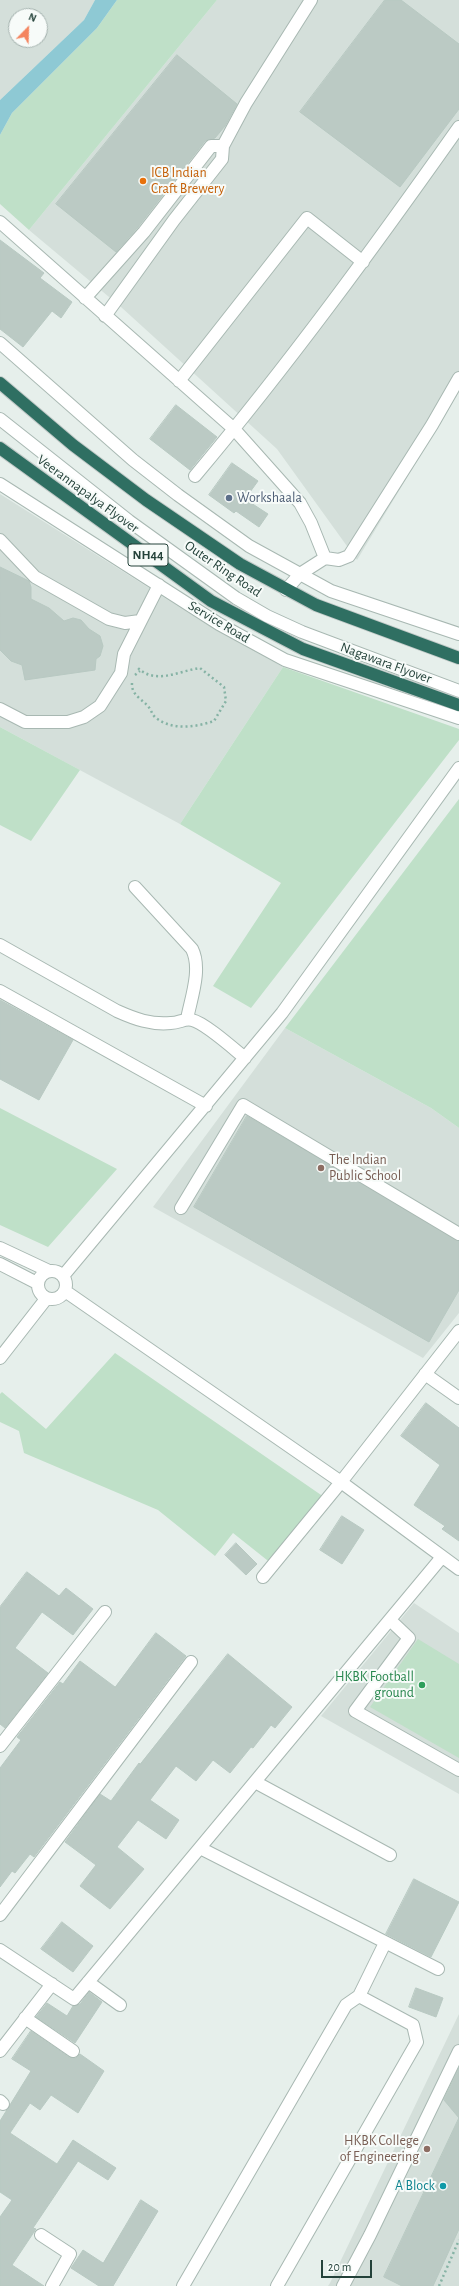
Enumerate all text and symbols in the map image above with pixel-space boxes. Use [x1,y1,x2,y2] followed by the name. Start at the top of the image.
[8,8,48,48] north arrow
[27,11,38,24] text: N
[151,165,225,198] place label: ICB Indian Craft Brewery
[138,176,148,186] marker: ICB Indian Craft Brewery
[34,451,142,537] street label: Veerannapalya Flyover
[237,490,302,506] place label: Workshaala
[224,493,234,503] marker: Workshaala
[181,537,265,601] street label: Outer Ring Road
[128,544,168,566] road number: NH44
[185,597,253,647] street label: Service Road
[338,639,434,687] street label: Nagawara Flyover
[329,1152,401,1184] place label: The Indian Public School
[316,1163,326,1173] marker: The Indian Public School
[335,1669,414,1702] place label: HKBK Football ground
[417,1680,427,1690] marker: HKBK Football ground
[340,2133,419,2166] place label: HKBK College of Engineering
[422,2144,432,2154] marker: HKBK College of Engineering
[395,2178,435,2194] place label: A Block
[438,2181,448,2191] marker: A Block
[323,2252,374,2278] scale bar
[328,2261,351,2273] text: 20 m

